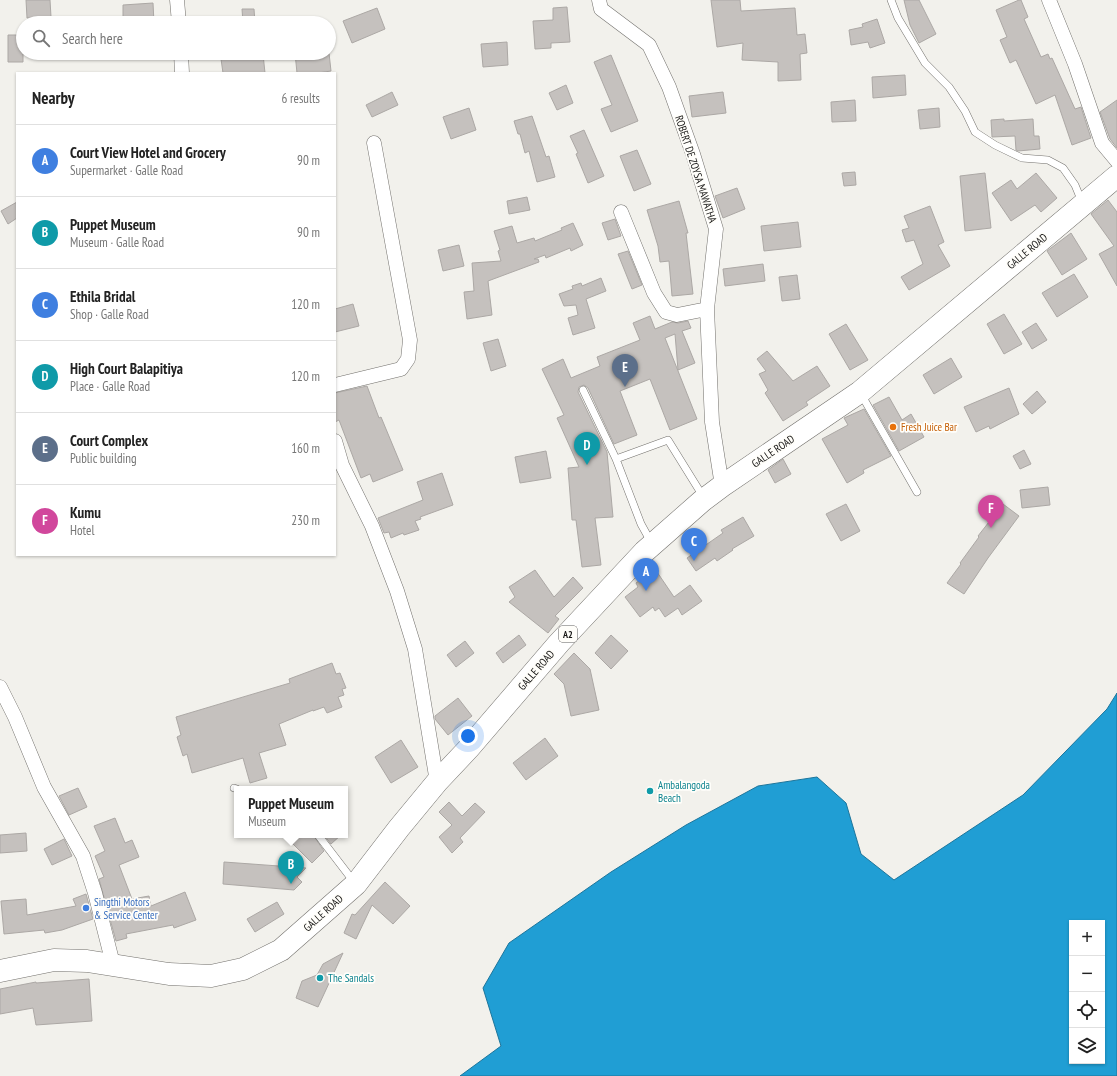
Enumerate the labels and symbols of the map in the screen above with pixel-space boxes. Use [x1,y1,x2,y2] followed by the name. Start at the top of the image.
[672,114,720,225] street label: ROBERT DE ZOYSA MAWATHA
[1004,230,1050,272] street label: GALLE ROAD
[612,354,638,387] pin: E
[901,420,957,434] place label: Fresh Juice Bar
[888,422,898,432] marker: Fresh Juice Bar
[749,431,797,470] street label: GALLE ROAD
[574,432,600,465] pin: D
[978,495,1004,528] pin: F
[681,528,707,561] pin: C
[633,558,659,591] pin: A
[559,626,577,642] road number: A2
[515,647,557,693] street label: GALLE ROAD
[458,726,478,746] your location
[658,778,710,805] place label: Ambalangoda Beach
[645,786,655,796] marker: Ambalangoda Beach
[278,851,304,884] pin: B
[300,891,346,934] street label: GALLE ROAD
[94,895,158,922] place label: Singthi Motors & Service Center
[81,903,91,913] marker: Singthi Motors & Service Center
[328,971,374,985] place label: The Sandals
[315,973,325,983] marker: The Sandals

